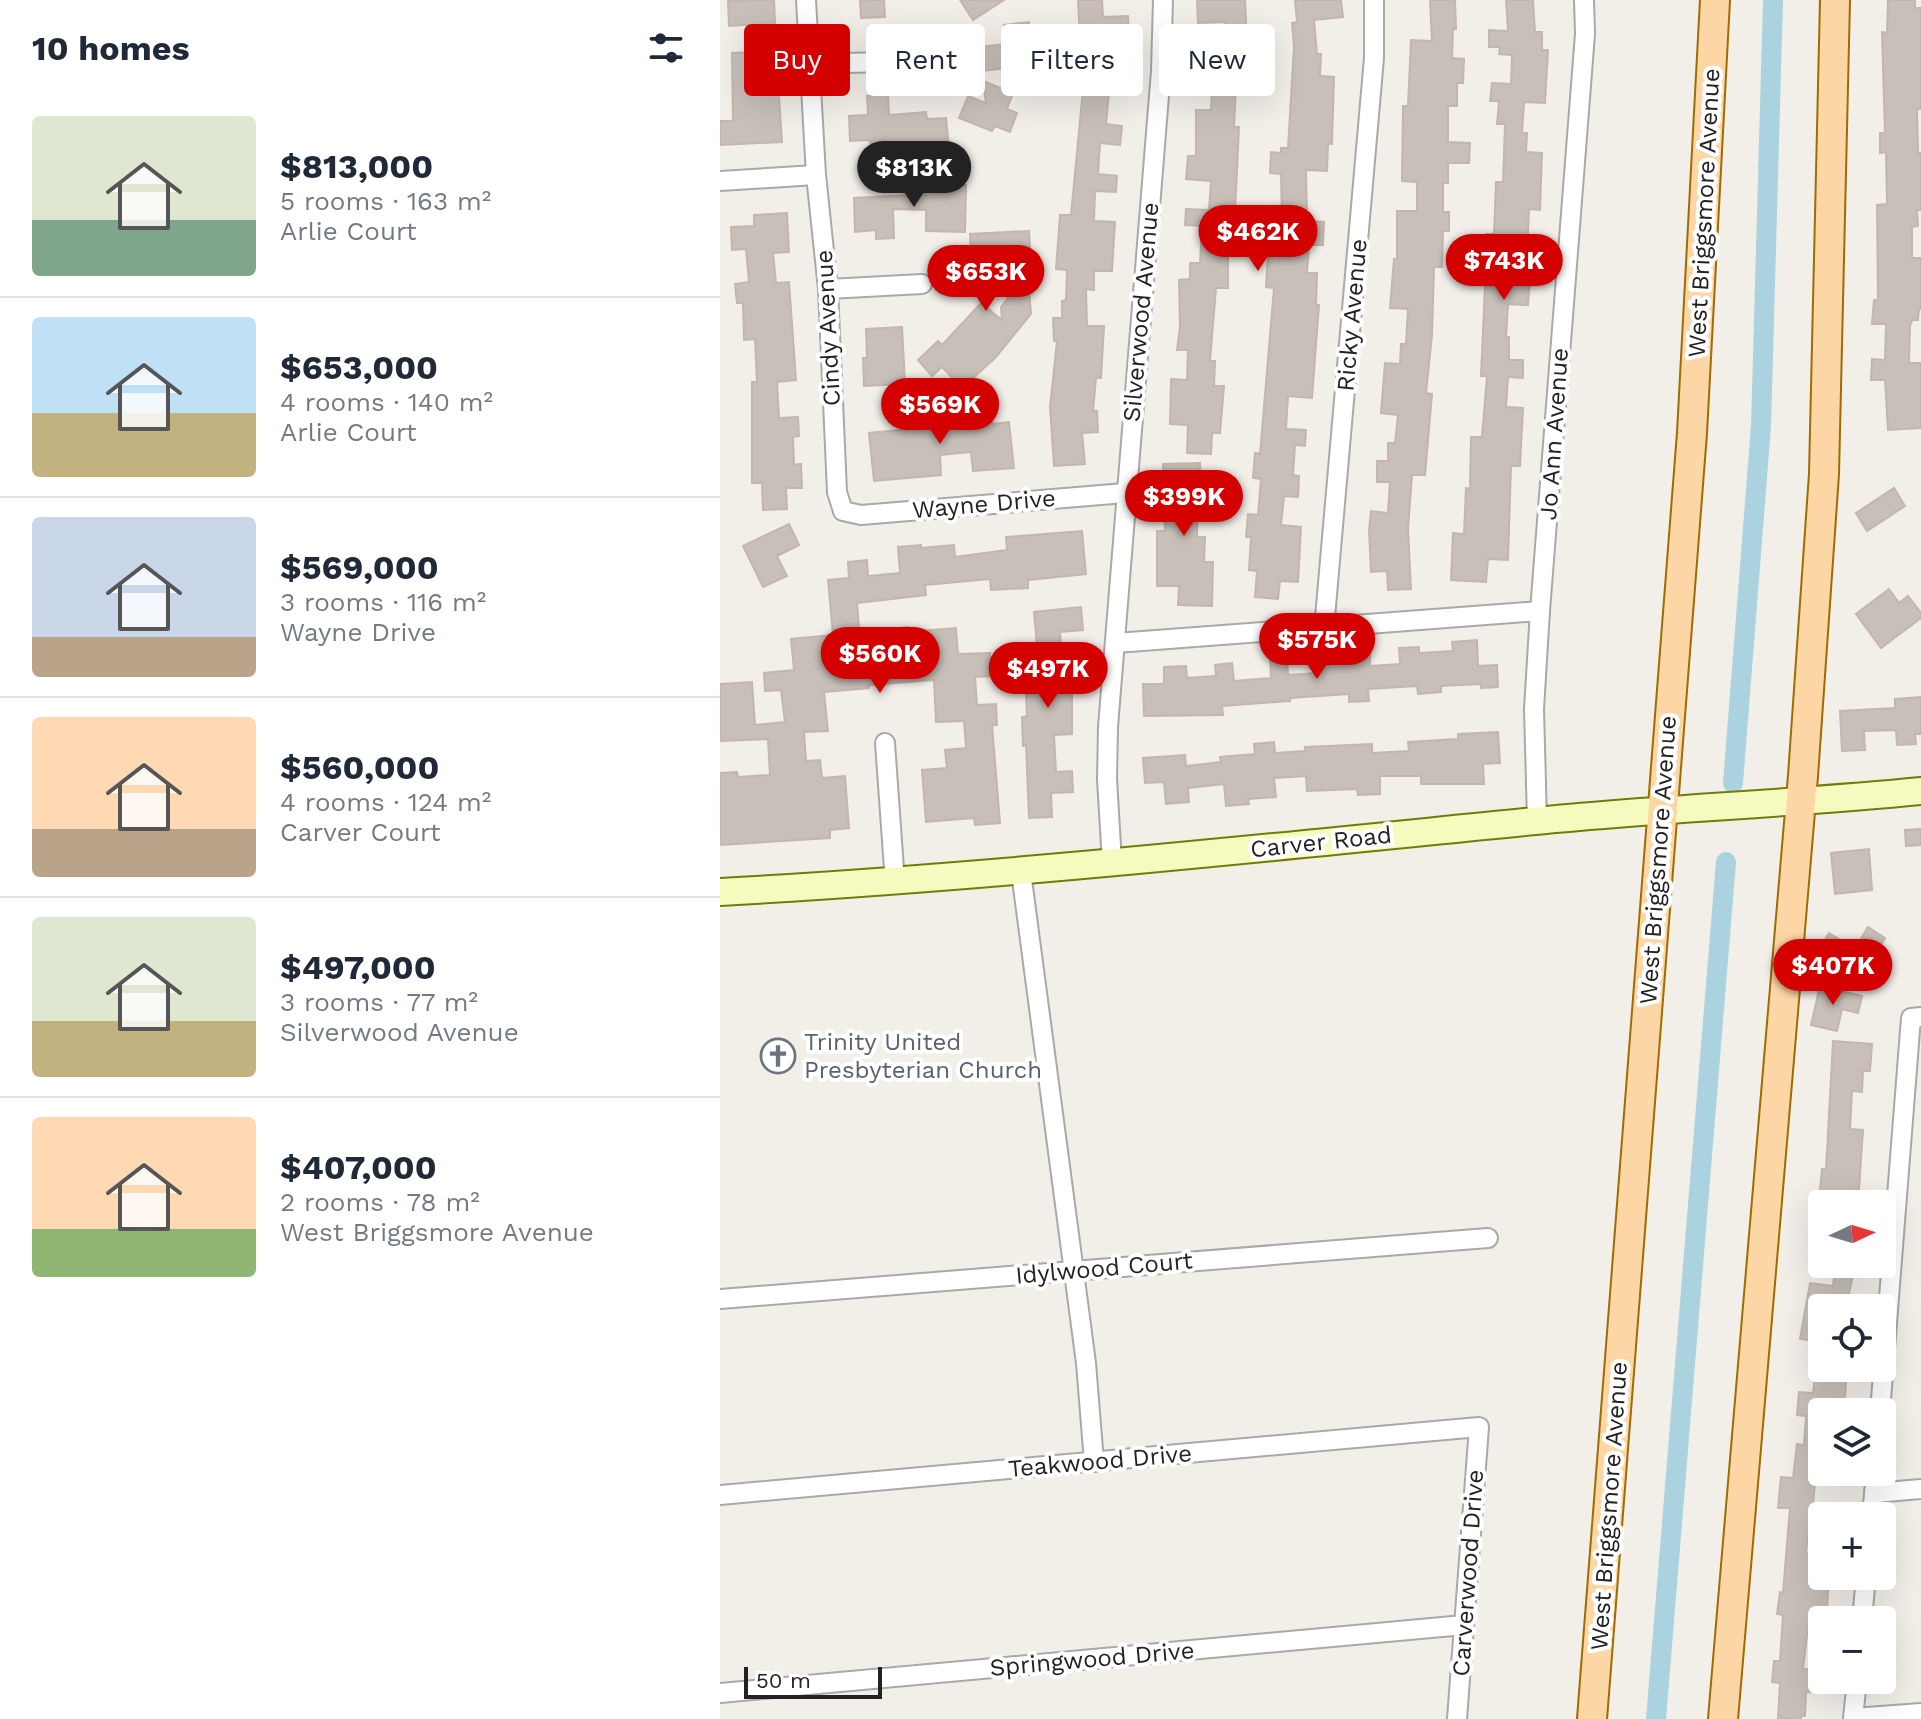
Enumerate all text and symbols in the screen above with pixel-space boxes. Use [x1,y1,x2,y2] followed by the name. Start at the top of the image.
[744,24,850,96] chip: Buy
[866,24,985,96] chip: Rent
[1001,24,1143,96] chip: Filters
[1159,24,1275,96] chip: New
[644,26,688,70] icon: filters
[32,28,190,68] text: 10 homes
[1682,68,1726,358] street label: West Briggsmore Avenue
[858,141,970,209] pin: $813K
[280,146,433,186] text: $813,000
[96,148,192,244] icon: home
[875,152,953,182] text: $813K
[280,186,491,216] text: 5 rooms · 163 m²
[1117,201,1165,423] street label: Silverwood Avenue
[1202,205,1314,273] pin: $462K
[280,216,417,246] text: Arlie Court
[1217,216,1300,246] text: $462K
[1448,234,1560,302] pin: $743K
[1331,237,1373,393] street label: Ricky Avenue
[930,245,1042,313] pin: $653K
[1464,245,1544,275] text: $743K
[810,249,846,407] street label: Cindy Avenue
[945,256,1027,286] text: $653K
[280,347,438,387] text: $653,000
[1534,347,1574,521] street label: Jo Ann Avenue
[96,349,192,445] icon: home
[884,378,996,446] pin: $569K
[280,387,493,417] text: 4 rooms · 140 m²
[899,389,981,419] text: $569K
[280,417,417,447] text: Arlie Court
[1128,470,1240,538] pin: $399K
[1143,481,1225,511] text: $399K
[911,484,1057,524] street label: Wayne Drive
[280,547,439,587] text: $569,000
[96,549,192,645] icon: home
[280,587,486,617] text: 3 rooms · 116 m²
[1261,613,1373,681] pin: $575K
[280,617,436,647] text: Wayne Drive
[1277,624,1357,654] text: $575K
[824,627,936,695] pin: $560K
[839,638,921,668] text: $560K
[992,642,1104,710] pin: $497K
[1007,653,1089,683] text: $497K
[1634,715,1682,1005] street label: West Briggsmore Avenue
[280,747,439,787] text: $560,000
[96,749,192,845] icon: home
[280,787,491,817] text: 4 rooms · 124 m²
[280,817,441,847] text: Carver Court
[1249,821,1393,863] street label: Carver Road
[1777,939,1889,1007] pin: $407K
[280,947,436,987] text: $497,000
[96,949,192,1045] icon: home
[1791,950,1875,980] text: $407K
[280,987,478,1017] text: 3 rooms · 77 m²
[280,1017,519,1047] text: Silverwood Avenue
[804,1028,1042,1084] place label: Trinity United Presbyterian Church
[759,1037,797,1075] church icon: Trinity United Presbyterian Church
[280,1147,437,1187] text: $407,000
[96,1149,192,1245] icon: home
[280,1187,480,1217] text: 2 rooms · 78 m²
[1808,1190,1896,1278] north arrow
[1808,1190,1896,1694] map controls
[280,1217,594,1247] text: West Briggsmore Avenue
[1014,1246,1194,1290] street label: Idylwood Court
[1808,1294,1896,1382] button: locate
[1585,1361,1633,1651] street label: West Briggsmore Avenue
[1808,1398,1896,1486] button: layers
[1007,1439,1193,1483] street label: Teakwood Drive
[1447,1469,1489,1677] street label: Carverwood Drive
[1808,1502,1896,1590] button: +
[1808,1606,1896,1694] button: −
[989,1636,1195,1682] street label: Springwood Drive
[744,1663,882,1699] scale bar
[756,1668,811,1693] text: 50 m

